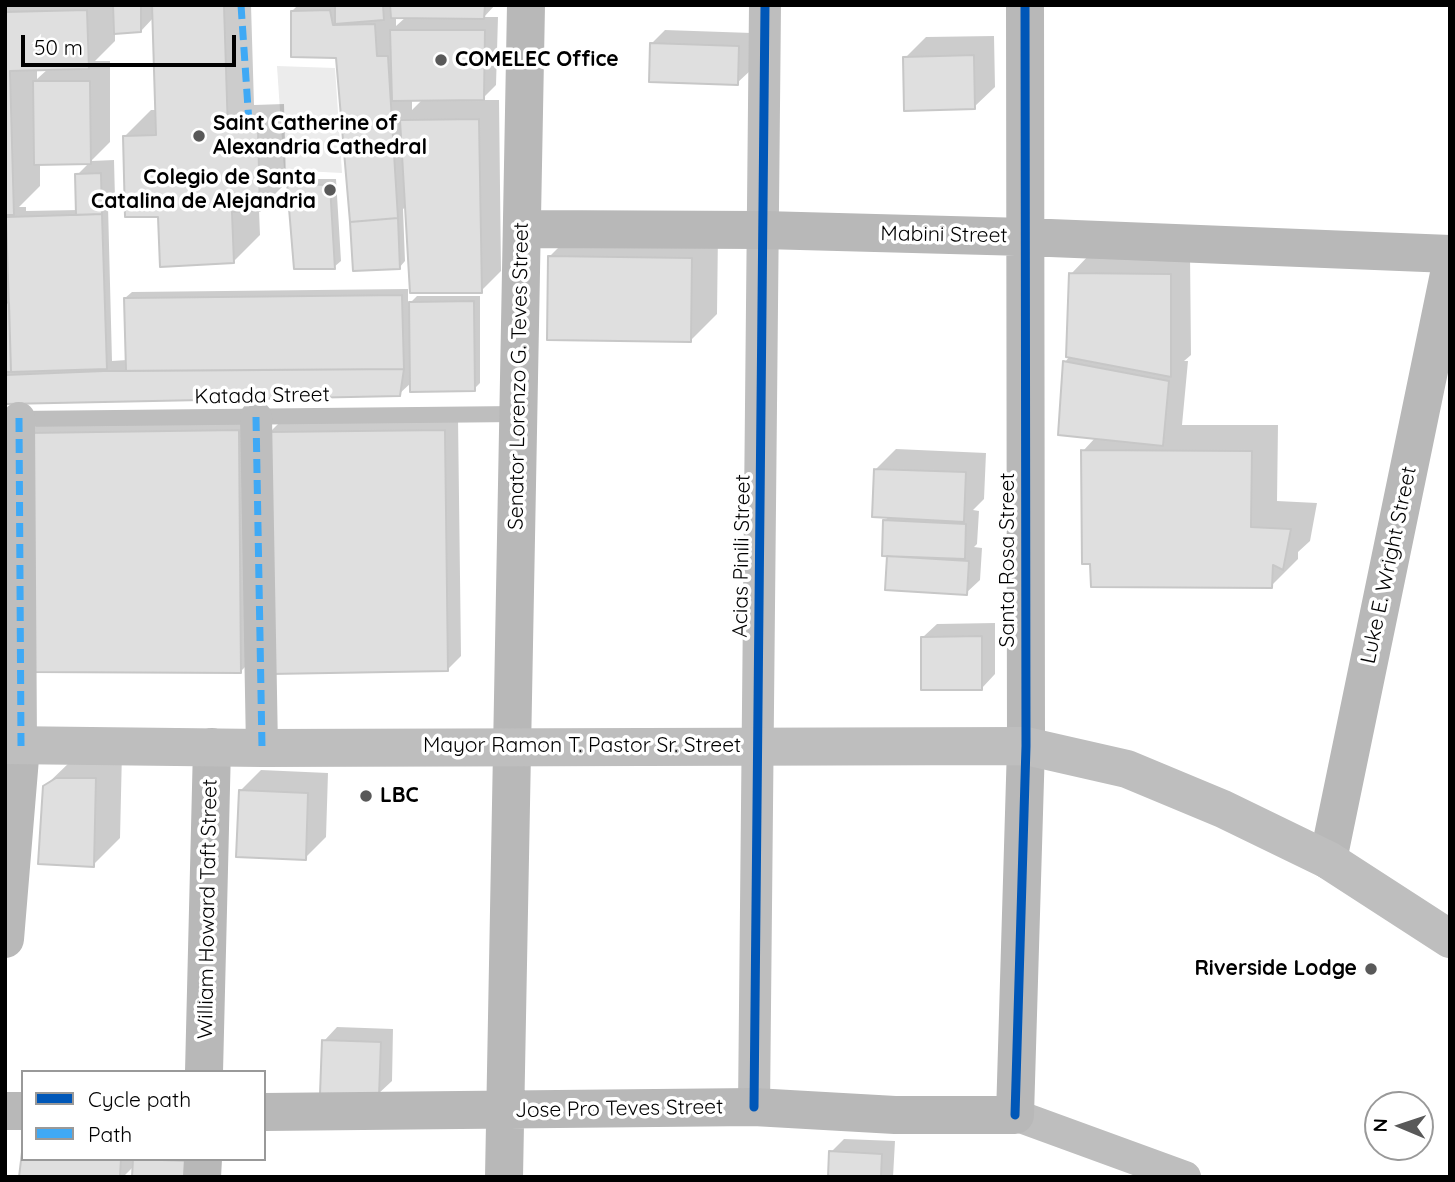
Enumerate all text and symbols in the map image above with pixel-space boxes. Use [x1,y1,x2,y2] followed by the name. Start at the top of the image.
[24,21,240,65] scale bar
[34,34,83,60] text: 50 m
[455,47,619,73] place label: COMELEC Office
[433,52,449,68] marker: COMELEC Office
[213,111,427,161] place label: Saint Catherine of Alexandria Cathedral
[191,128,207,144] marker: Saint Catherine of Alexandria Cathedral
[91,165,316,215] place label: Colegio de Santa Catalina de Alejandria
[322,182,338,198] marker: Colegio de Santa Catalina de Alejandria
[880,221,1008,249] street label: Mabini Street
[504,222,534,530] street label: Senator Lorenzo G. Teves Street
[194,382,330,410] street label: Katada Street
[1356,464,1422,666] street label: Luke E. Wright Street
[995,473,1021,647] street label: Santa Rosa Street
[728,474,756,638] street label: Acias Pinili Street
[423,733,741,759] street label: Mayor Ramon T. Pastor Sr. Street
[193,779,223,1039] street label: William Howard Taft Street
[380,783,419,809] place label: LBC
[358,788,374,804] marker: LBC
[1194,956,1357,982] place label: Riverside Lodge
[1363,961,1379,977] marker: Riverside Lodge
[21,1070,266,1161] legend
[88,1086,191,1112] text: Cycle path
[1364,1091,1434,1161] north arrow
[515,1095,723,1123] street label: Jose Pro Teves Street
[1368,1118,1392,1133] text: N
[88,1121,132,1147] text: Path

